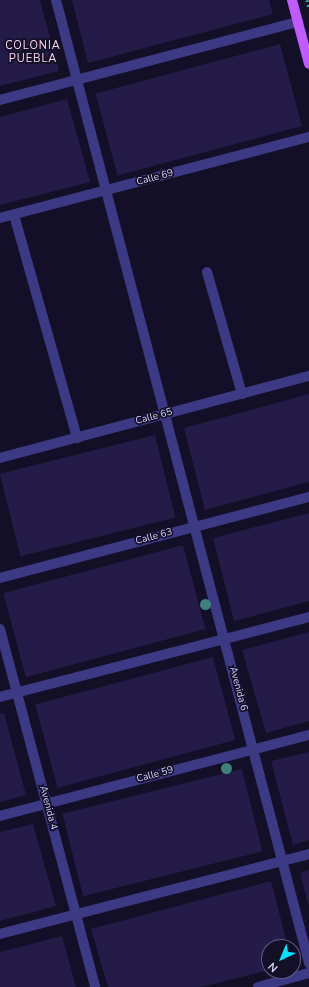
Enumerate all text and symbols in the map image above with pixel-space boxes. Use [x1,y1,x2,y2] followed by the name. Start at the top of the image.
[5,40,61,66] district label: COLONIA PUEBLA
[135,167,175,189] street label: Calle 69
[134,406,174,428] street label: Calle 65
[134,526,174,548] street label: Calle 63
[226,666,250,712] street label: Avenida 6
[135,764,175,786] street label: Calle 59
[36,785,60,831] street label: Avenida 4
[261,939,301,979] north arrow
[265,959,281,976] text: N

